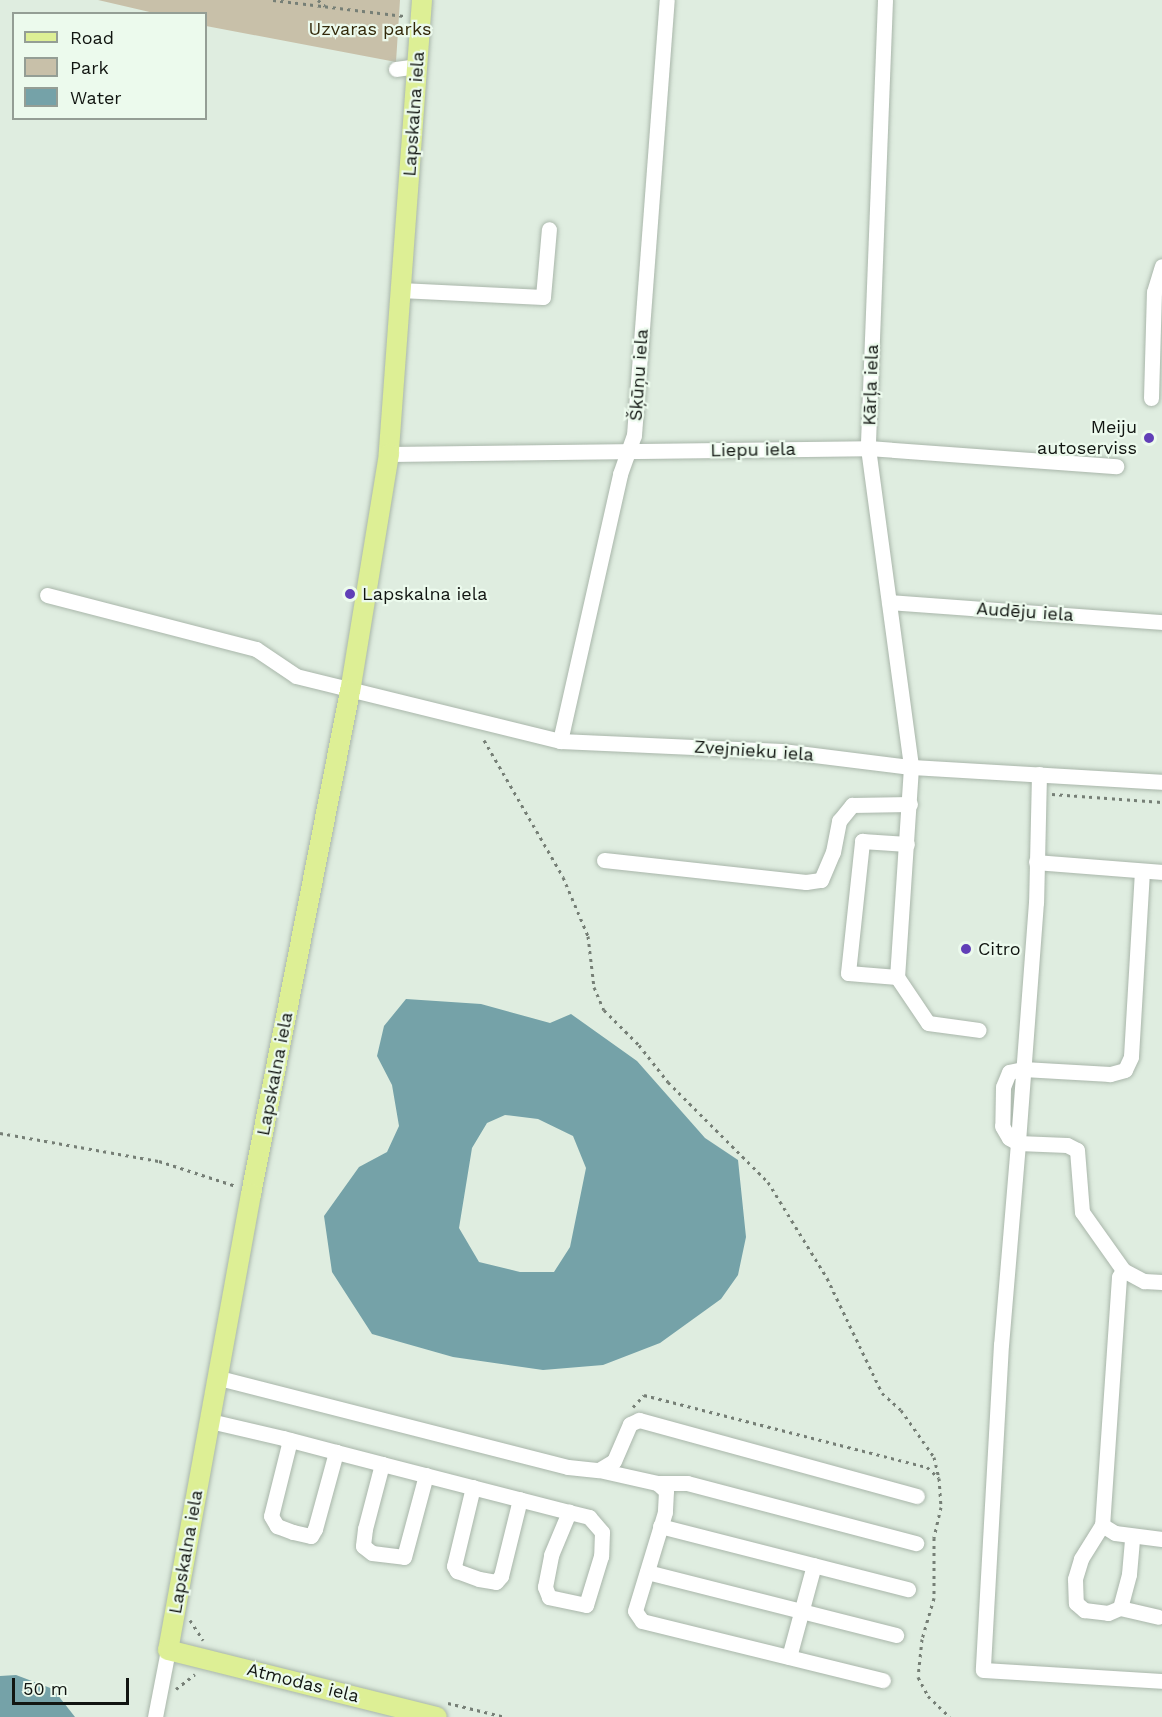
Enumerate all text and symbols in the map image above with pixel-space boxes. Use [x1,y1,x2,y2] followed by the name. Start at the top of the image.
[12,12,207,120] legend
[309,18,431,40] park label: Uzvaras parks
[70,27,114,48] text: Road
[399,51,429,177] street label: Lapskalna iela
[70,57,109,78] text: Park
[70,87,122,108] text: Water
[625,328,653,422] street label: Šķūņu iela
[859,344,883,426] street label: Kārļa iela
[1037,417,1137,460] place label: Meiju autoserviss
[1142,431,1156,445] marker: Meiju autoserviss
[710,438,796,462] street label: Liepu iela
[362,583,488,605] place label: Lapskalna iela
[343,587,357,601] marker: Lapskalna iela
[976,598,1074,626] street label: Audēju iela
[693,736,815,766] street label: Zvejnieku iela
[978,938,1021,960] place label: Citro
[959,942,973,956] marker: Citro
[252,1010,298,1138] street label: Lapskalna iela
[164,1488,208,1616] street label: Lapskalna iela
[245,1659,361,1707] street label: Atmodas iela
[15,1666,132,1704] scale bar
[23,1678,68,1699] text: 50 m

